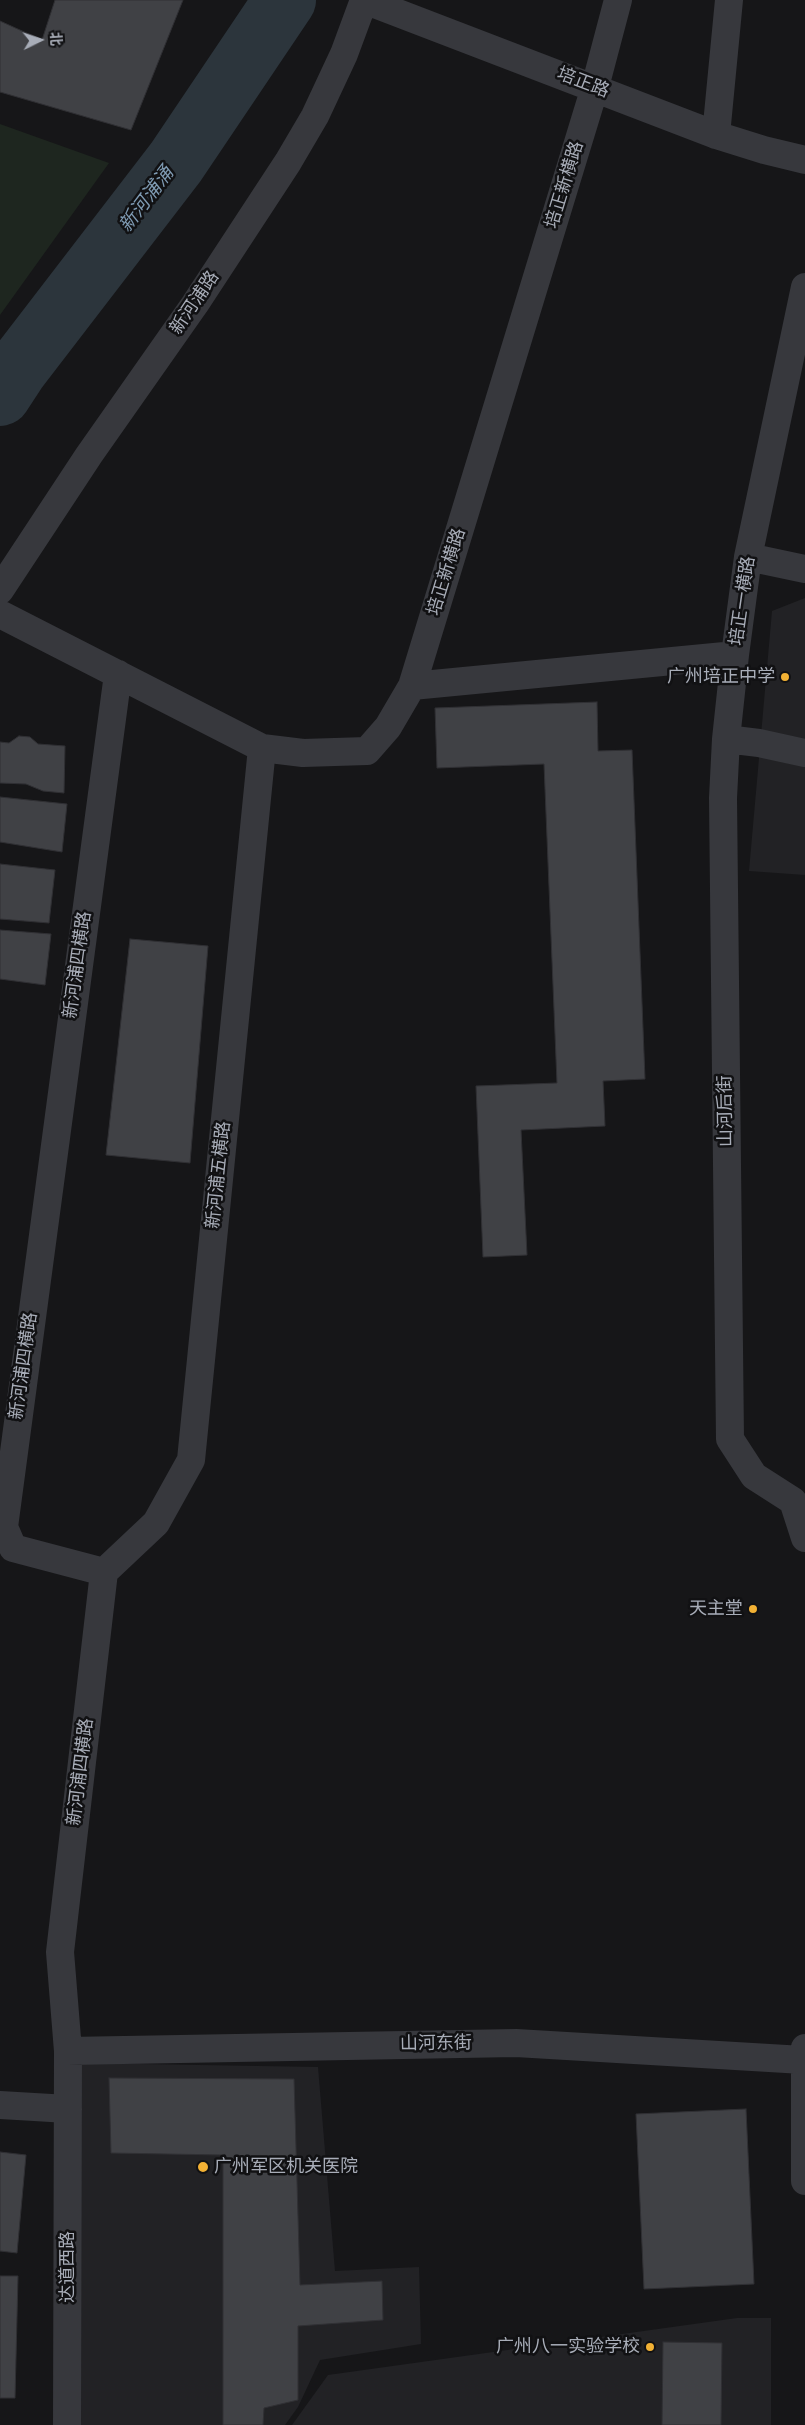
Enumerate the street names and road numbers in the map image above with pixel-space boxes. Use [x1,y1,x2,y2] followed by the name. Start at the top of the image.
[554,63,612,103] street label: 培正路
[542,139,588,231] street label: 培正新横路
[166,267,224,339] street label: 新河浦路
[424,526,470,618] street label: 培正新横路
[726,555,760,647] street label: 培正一横路
[60,910,96,1020] street label: 新河浦四横路
[715,1075,737,1147] street label: 山河后街
[203,1120,235,1230] street label: 新河浦五横路
[6,1311,42,1421] street label: 新河浦四横路
[64,1717,98,1827] street label: 新河浦四横路
[400,2033,472,2055] street label: 山河东街
[57,2231,79,2303] street label: 达道西路

